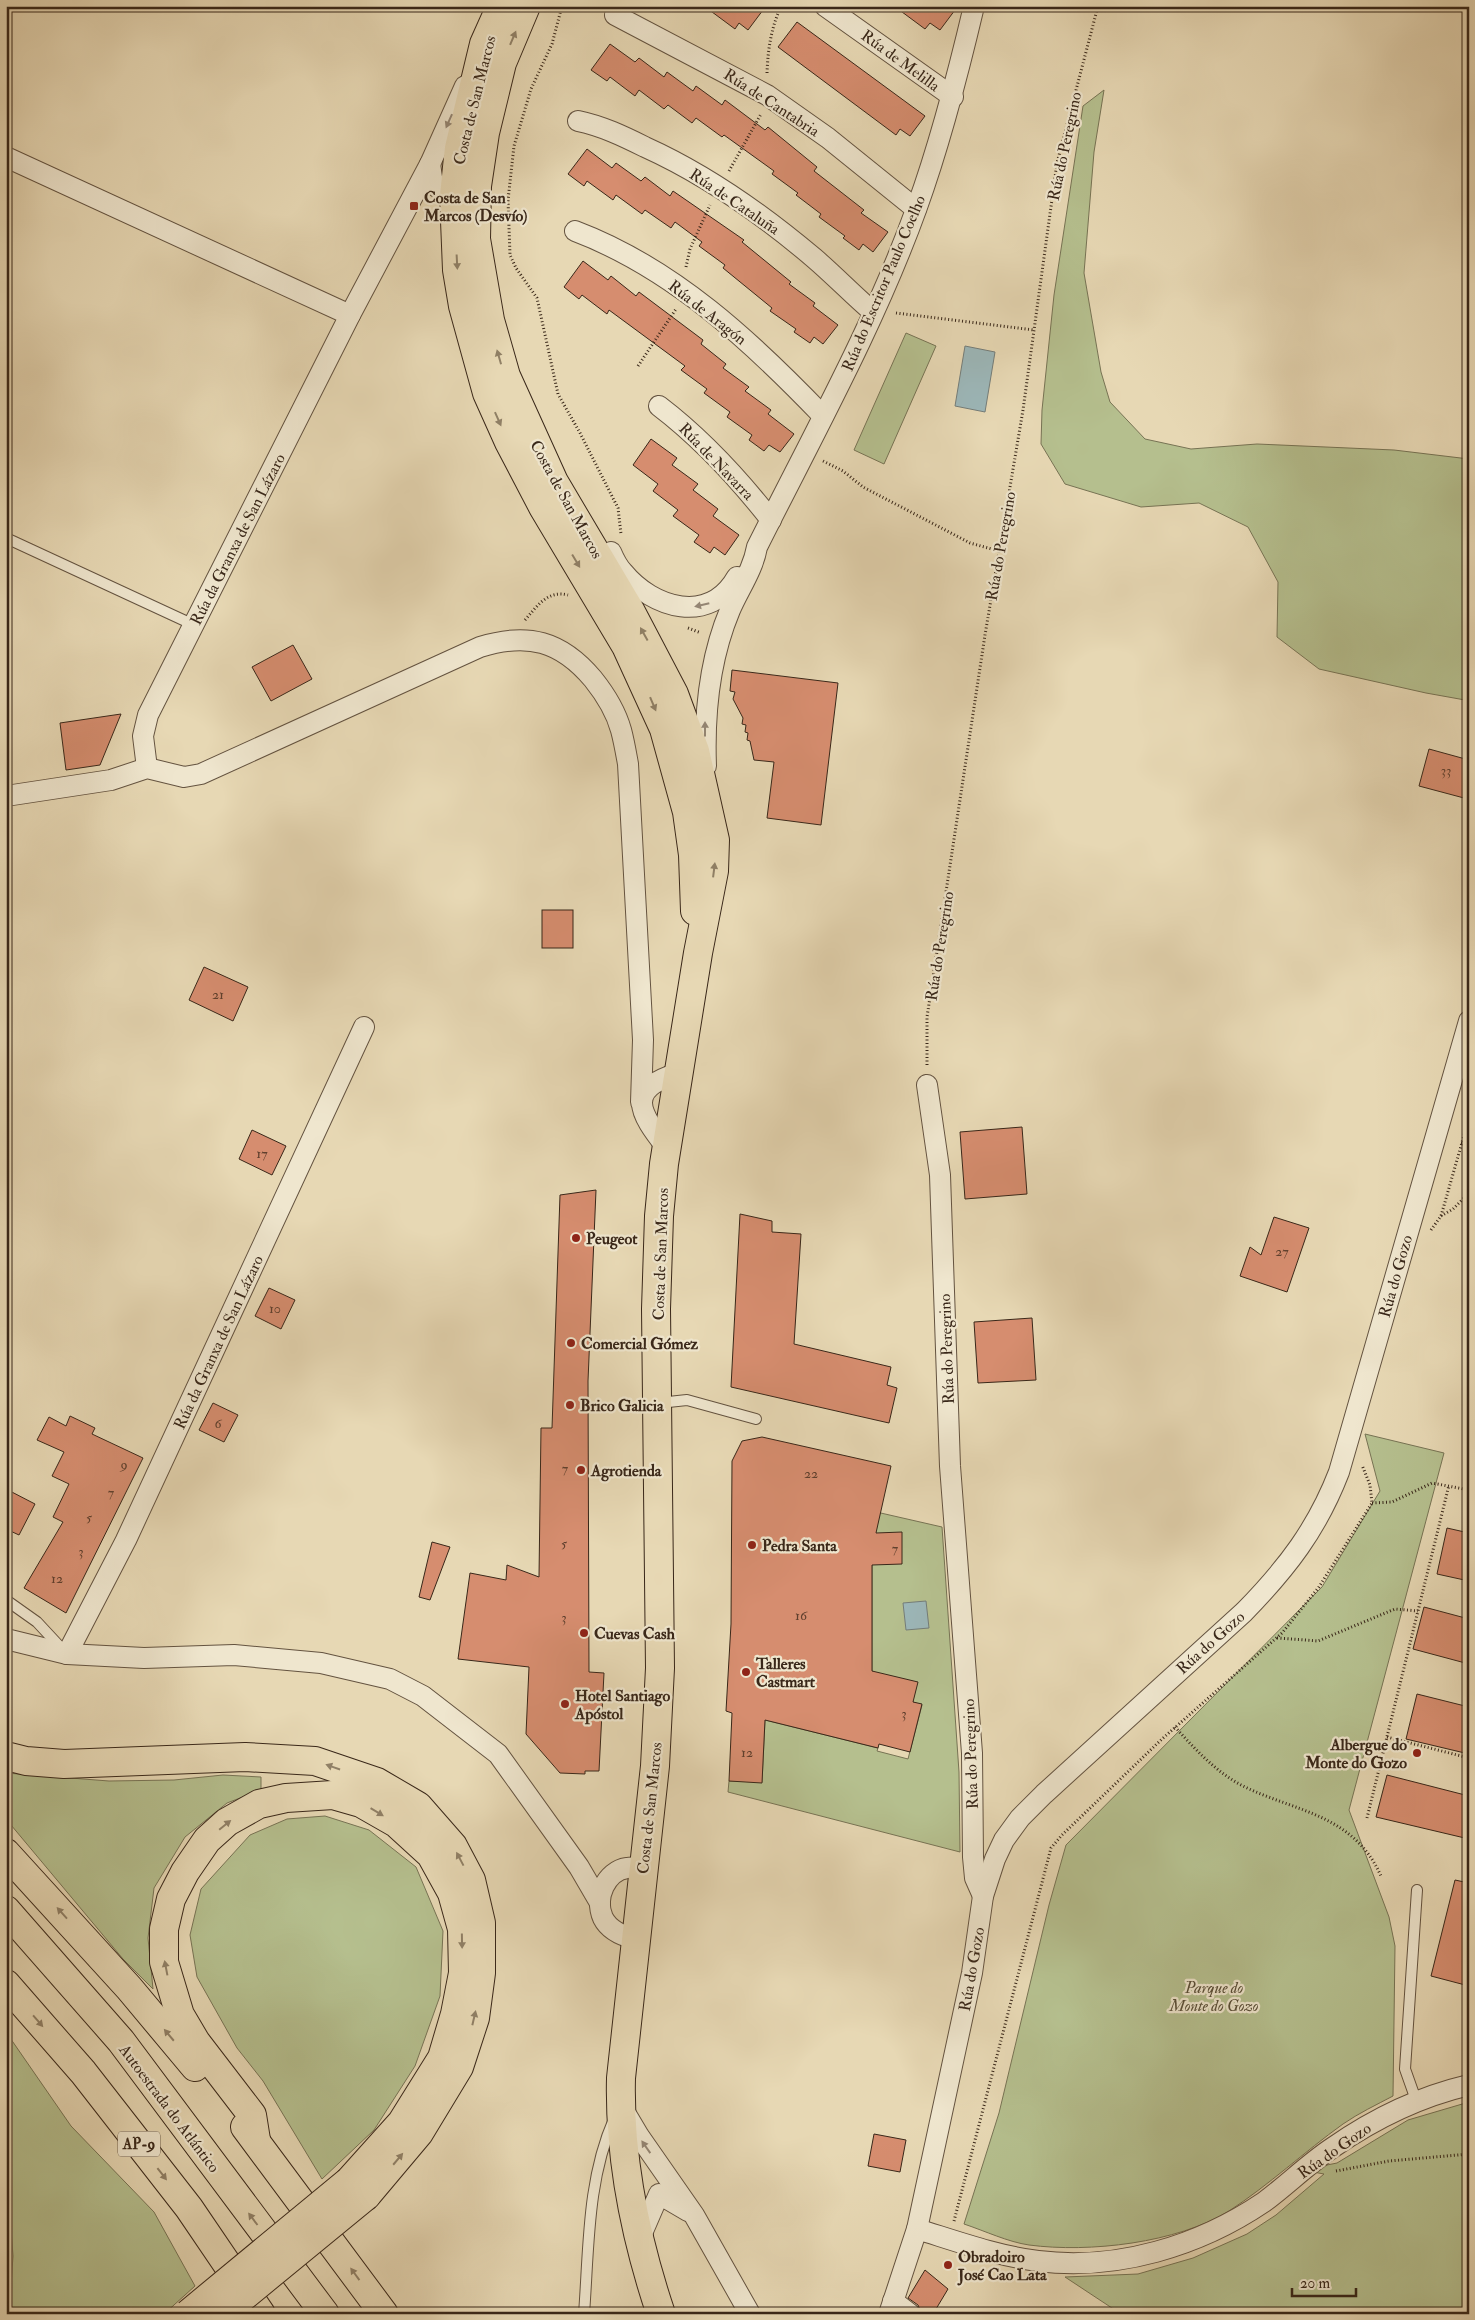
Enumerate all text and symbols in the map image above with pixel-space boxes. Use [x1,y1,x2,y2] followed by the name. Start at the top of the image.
[857,26,944,96] street label: Rúa de Melilla
[509,31,517,45] one-way arrow
[449,34,501,167] street label: Costa de San Marcos
[720,64,823,141] street label: Rúa de Cantabria
[1044,90,1086,202] street label: Rúa do Peregrino
[445,114,453,128] one-way arrow
[685,164,784,240] street label: Rúa de Cataluña
[423,188,528,226] place label: Costa de San Marcos (Desvío)
[838,192,930,374] street label: Rúa do Escritor Paulo Coelho
[408,200,420,212] marker: Costa de San Marcos (Desvío)
[453,254,461,270] one-way arrow
[664,276,751,350] street label: Rúa de Aragón
[495,349,503,364] one-way arrow
[494,412,502,426] one-way arrow
[674,419,758,505] street label: Rúa de Navarra
[525,437,607,562] street label: Costa de San Marcos
[186,450,290,629] street label: Rúa da Granxa de San Lázaro
[982,490,1020,602] street label: Rúa do Peregrino
[571,554,580,568] one-way arrow
[695,601,710,609] one-way arrow
[640,626,648,641] one-way arrow
[650,697,658,711] one-way arrow
[701,720,709,736] one-way arrow
[1441,762,1451,779] house number: 33
[710,862,718,878] one-way arrow
[921,890,959,1002] street label: Rúa do Peregrino
[212,986,224,1003] house number: 21
[256,1145,268,1162] house number: 17
[649,1187,673,1321] street label: Costa de San Marcos
[586,1229,638,1250] place label: Peugeot
[570,1232,582,1244] marker: Peugeot
[1375,1232,1417,1320] street label: Rúa do Gozo
[1275,1243,1289,1260] house number: 27
[170,1252,268,1433] street label: Rúa da Granxa de San Lázaro
[935,1293,959,1405] street label: Rúa do Peregrino
[269,1300,281,1317] house number: 10
[581,1334,698,1354] place label: Comercial Gómez
[565,1337,577,1349] marker: Comercial Gómez
[580,1396,664,1416] place label: Brico Galicia
[564,1399,576,1411] marker: Brico Galicia
[214,1415,222,1432] house number: 6
[119,1456,128,1473] house number: 9
[562,1460,569,1477] house number: 7
[590,1461,662,1482] place label: Agrotienda
[575,1464,587,1476] marker: Agrotienda
[804,1465,818,1482] house number: 22
[108,1484,115,1501] house number: 7
[86,1509,93,1526] house number: 5
[561,1535,568,1552] house number: 5
[762,1536,837,1556] place label: Pedra Santa
[746,1539,758,1551] marker: Pedra Santa
[892,1540,899,1557] house number: 7
[78,1543,84,1560] house number: 3
[51,1570,63,1587] house number: 12
[795,1607,808,1624] house number: 16
[1172,1607,1249,1679] street label: Rúa do Gozo
[561,1609,567,1626] house number: 3
[594,1624,675,1644] place label: Cuevas Cash
[578,1627,590,1639] marker: Cuevas Cash
[755,1654,816,1692] place label: Talleres Castmart
[740,1666,752,1678] marker: Talleres Castmart
[574,1686,670,1725] place label: Hotel Santiago Apóstol
[559,1698,571,1710] marker: Hotel Santiago Apóstol
[959,1698,983,1810] street label: Rúa do Peregrino
[901,1705,907,1722] house number: 3
[1304,1735,1407,1773] place label: Albergue do Monte do Gozo
[633,1741,667,1875] street label: Costa de San Marcos
[741,1744,753,1761] house number: 12
[1411,1747,1423,1759] marker: Albergue do Monte do Gozo
[325,1763,340,1771] one-way arrow
[370,1807,383,1816] one-way arrow
[218,1819,230,1831] one-way arrow
[456,1852,464,1867] one-way arrow
[56,1908,68,1920] one-way arrow
[955,1925,989,2013] street label: Rúa do Gozo
[458,1934,466,1950] one-way arrow
[161,1960,169,1976] one-way arrow
[1169,1978,1259,2016] park label: Parque do Monte do Gozo
[470,2010,478,2025] one-way arrow
[33,2014,44,2027] one-way arrow
[163,2029,174,2042] one-way arrow
[114,2040,224,2177] street label: Autoestrada do Atlántico
[1294,2118,1375,2183] street label: Rúa do Gozo
[118,2132,160,2156] road number: AP-9
[641,2140,651,2153] one-way arrow
[392,2152,403,2165] one-way arrow
[157,2167,168,2180] one-way arrow
[248,2213,259,2226] one-way arrow
[957,2247,1047,2286] place label: Obradoiro José Cao Lata
[942,2259,954,2271] marker: Obradoiro José Cao Lata
[1292,2265,1356,2297] scale bar
[350,2267,360,2281] one-way arrow
[1300,2274,1330,2293] text: 20 m

